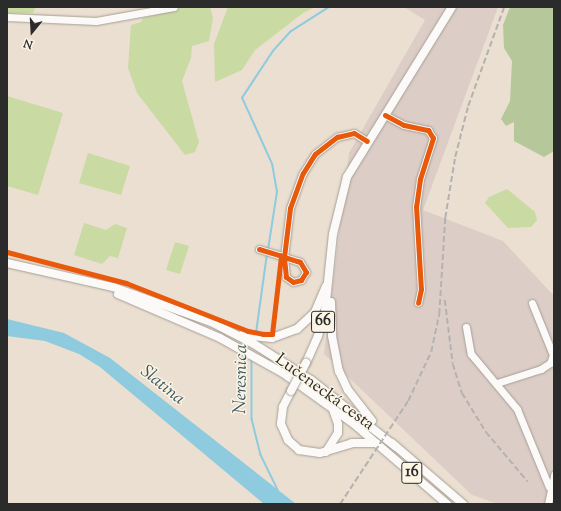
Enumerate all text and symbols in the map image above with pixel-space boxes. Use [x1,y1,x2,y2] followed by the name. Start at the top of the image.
[12,12,52,52] north arrow
[22,34,35,52] text: N
[311,308,335,336] road number: 66
[231,344,253,414] water label: Neresnica
[270,350,378,436] street label: Lučenecká cesta
[135,361,189,411] water label: Slatina
[401,459,423,487] road number: 16

